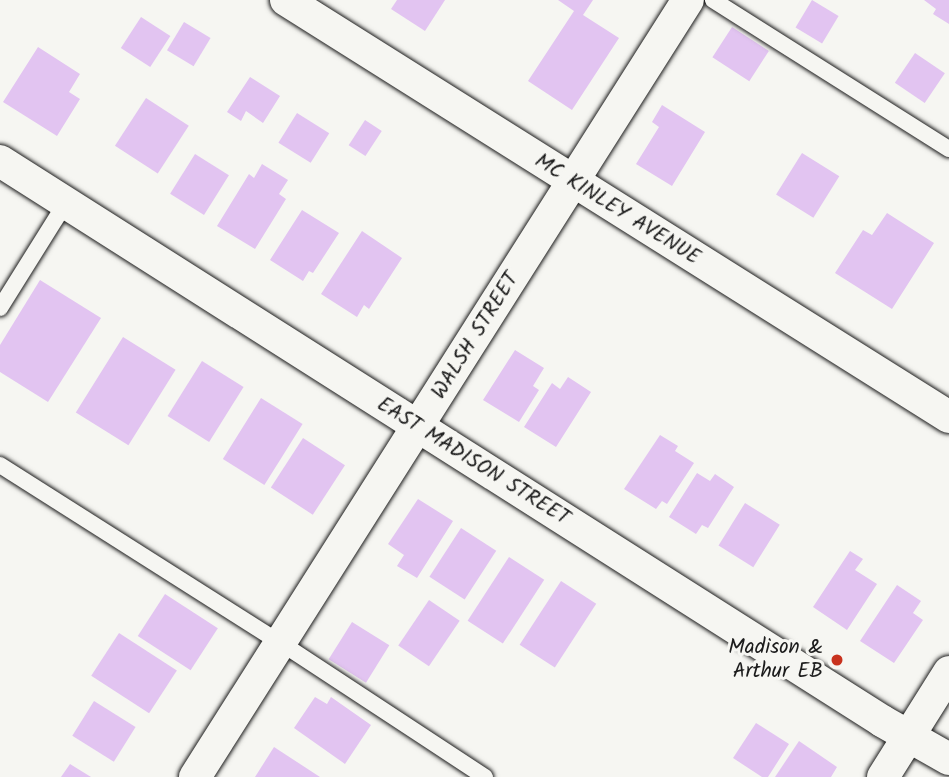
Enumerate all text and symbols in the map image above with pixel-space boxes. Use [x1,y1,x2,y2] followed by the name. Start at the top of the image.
[530,149,704,271] street label: MC KINLEY AVENUE
[427,268,525,404] street label: WALSH STREET
[372,392,574,532] street label: EAST MADISON STREET
[728,635,823,685] place label: Madison & Arthur EB
[829,652,845,668] marker: Madison & Arthur EB

